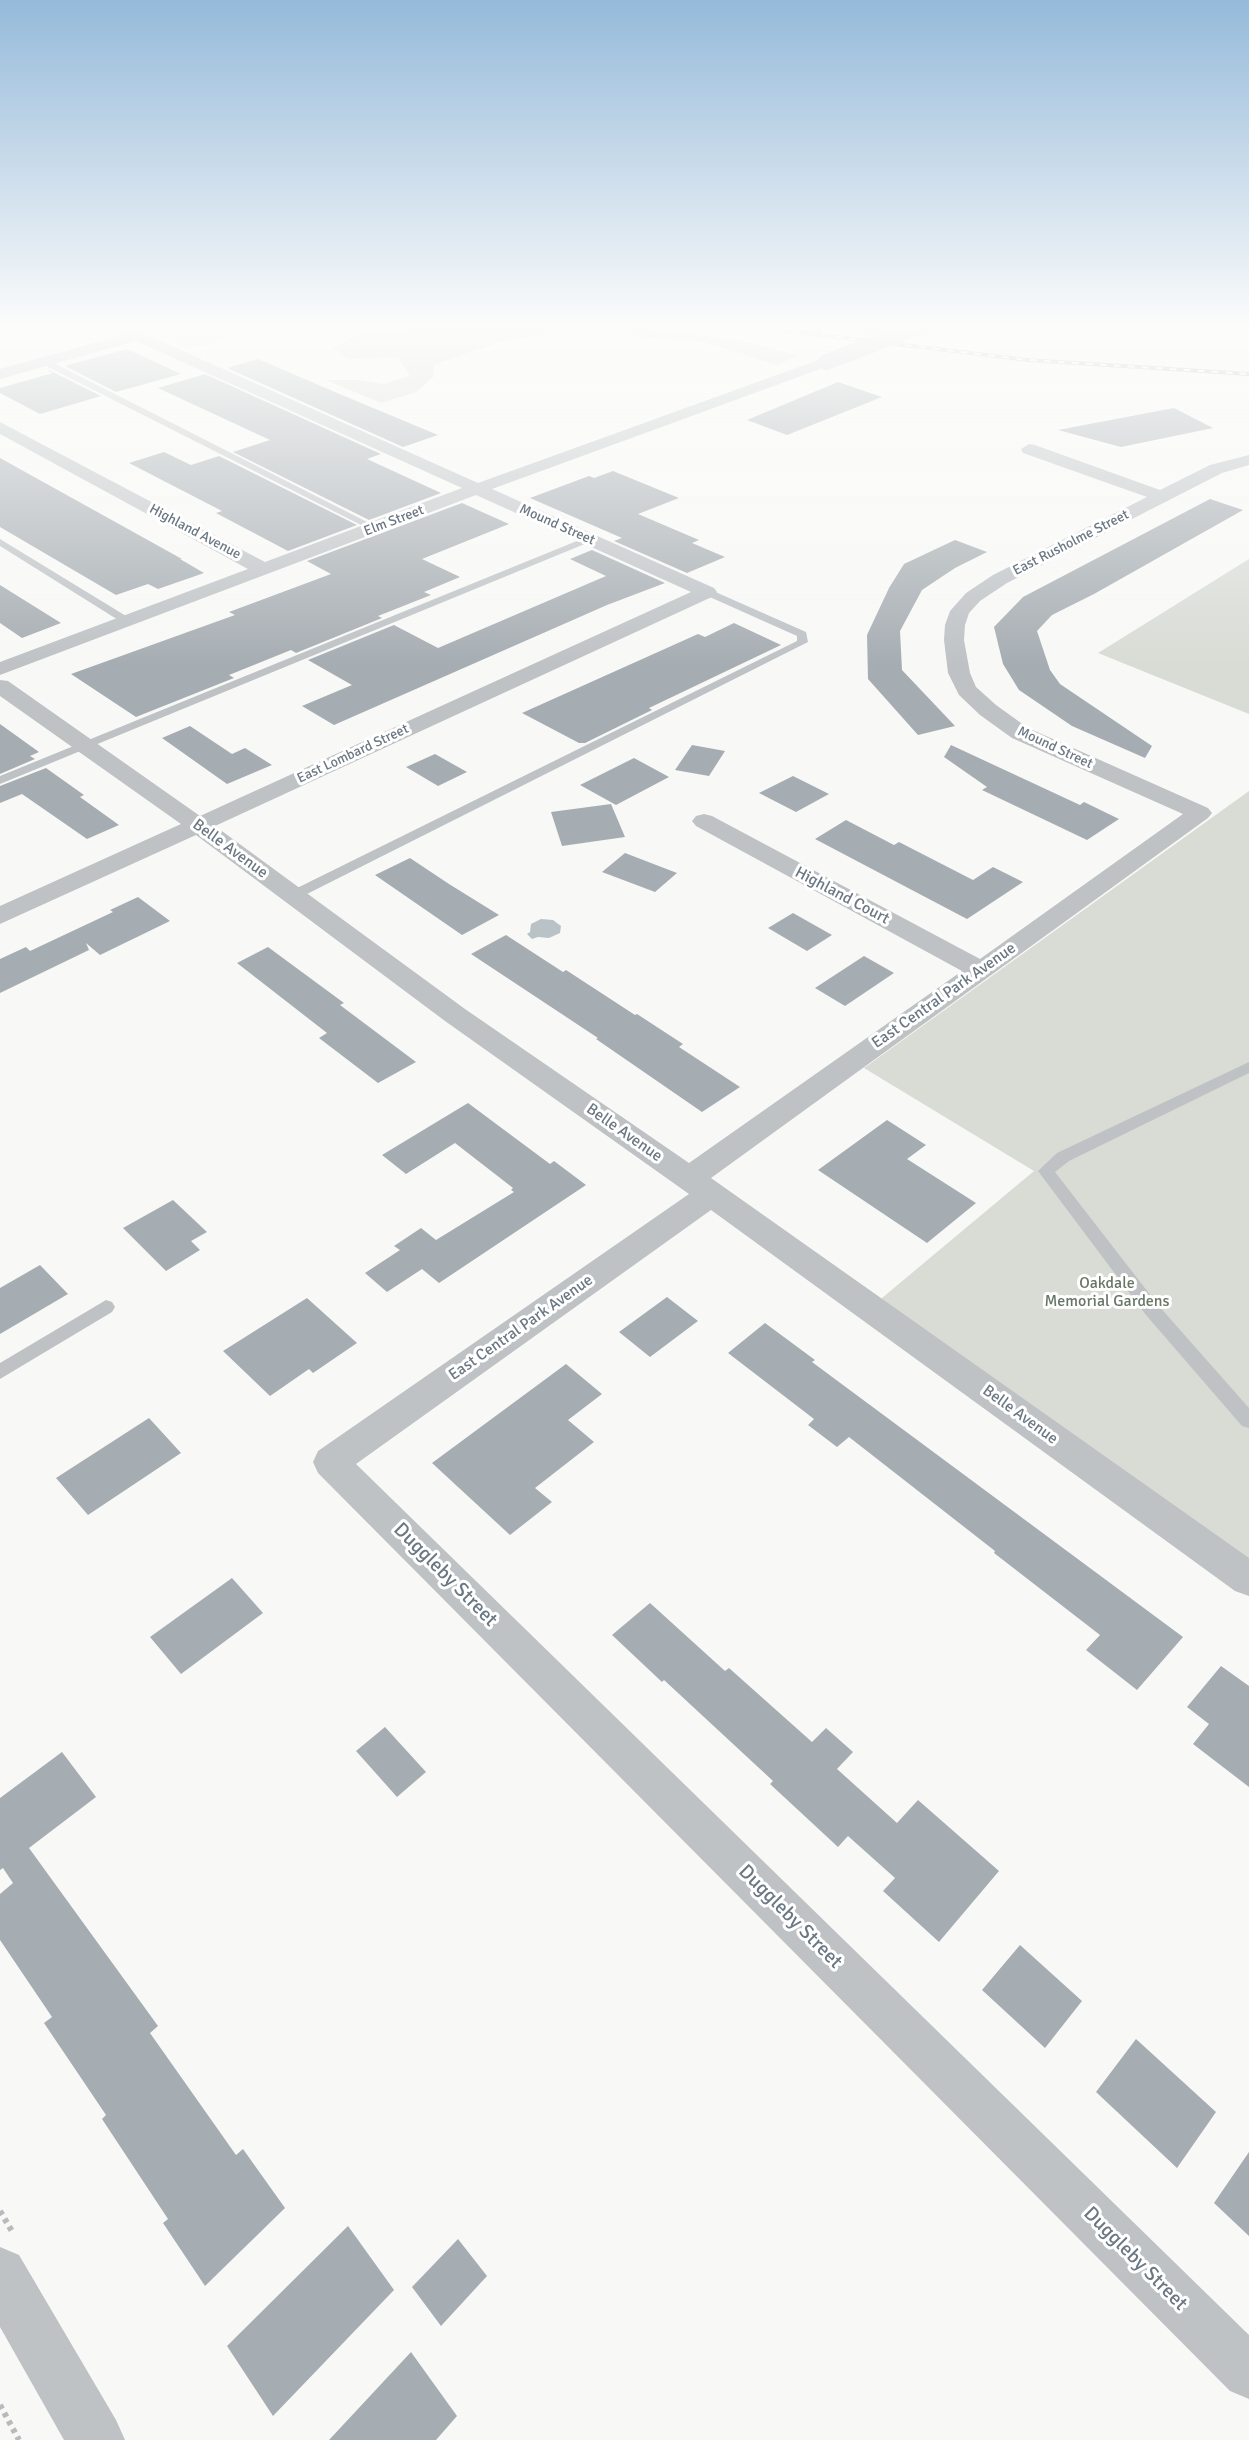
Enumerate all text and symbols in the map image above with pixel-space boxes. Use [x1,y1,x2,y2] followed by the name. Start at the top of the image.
[146,501,244,563] street label: Highland Avenue
[517,501,597,549] street label: Mound Street
[362,502,426,540] street label: Elm Street
[1010,507,1132,579] street label: East Rusholme Street
[295,721,411,787] street label: East Lombard Street
[1015,723,1095,773] street label: Mound Street
[189,815,271,883] street label: Belle Avenue
[791,863,893,929] street label: Highland Court
[868,939,1020,1053] street label: East Central Park Avenue
[582,1100,666,1166] street label: Belle Avenue
[445,1271,597,1385] street label: East Central Park Avenue
[1044,1274,1170,1312] park label: Oakdale Memorial Gardens
[979,1381,1061,1449] street label: Belle Avenue
[388,1518,502,1632] street label: Duggleby Street
[733,1860,847,1974] street label: Duggleby Street
[1078,2202,1192,2316] street label: Duggleby Street

